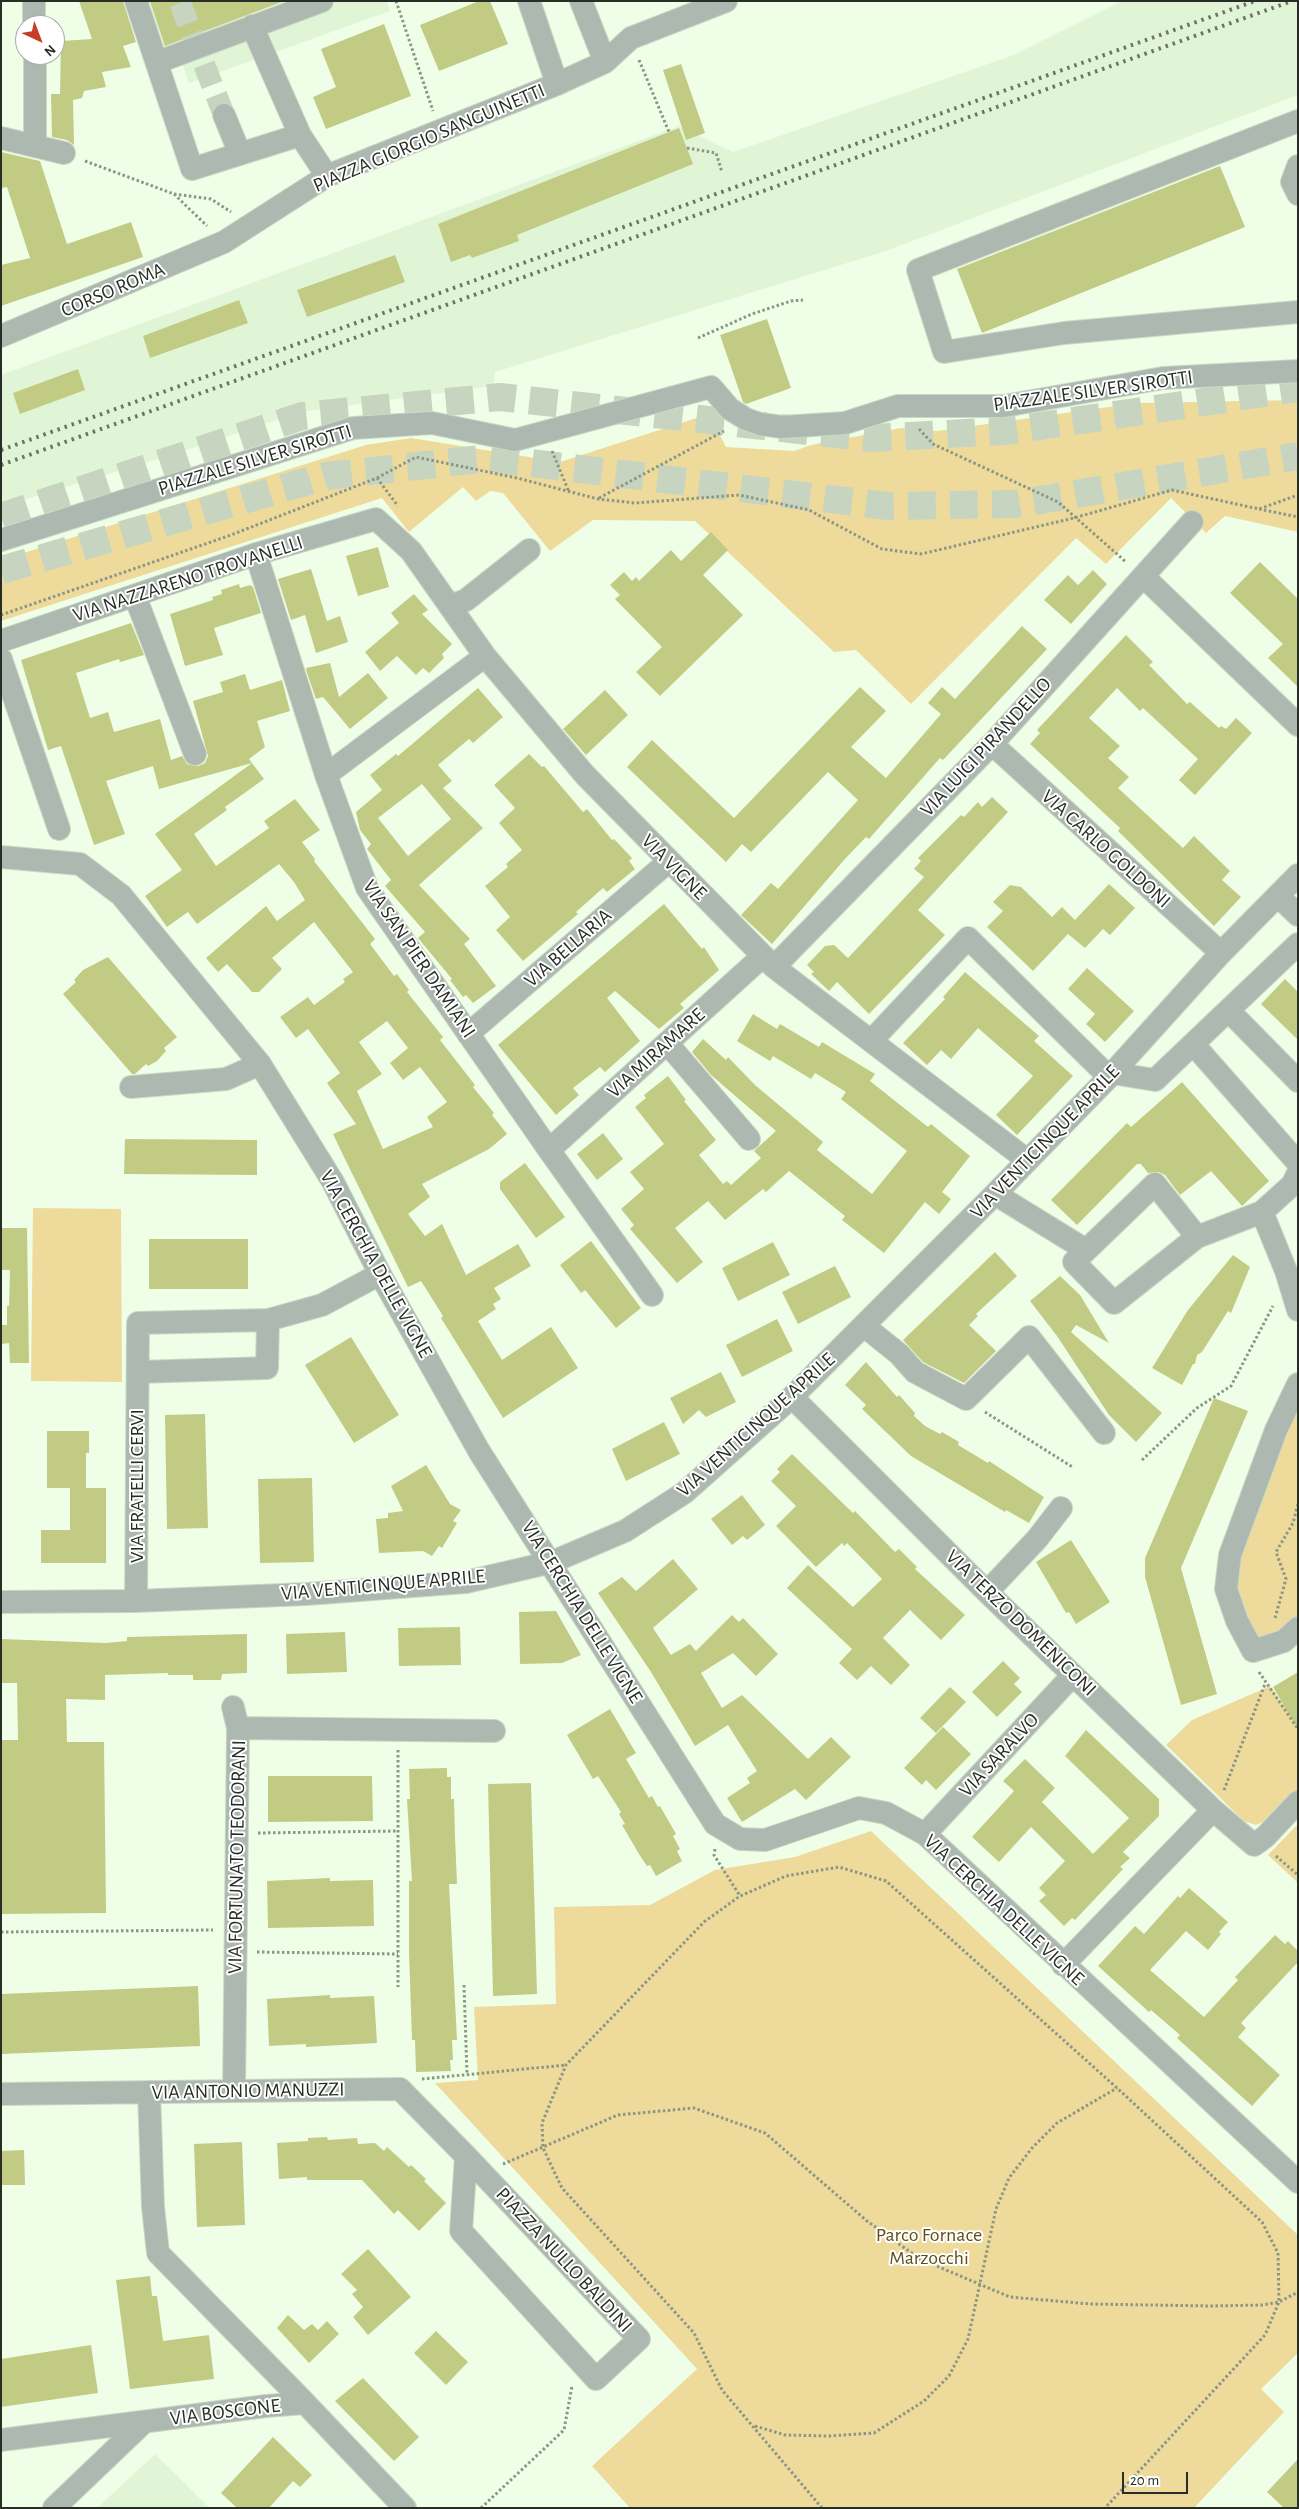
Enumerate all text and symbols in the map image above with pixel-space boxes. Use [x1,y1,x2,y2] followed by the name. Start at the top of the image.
[15,15,65,65] north arrow
[41,42,58,59] text: N
[310,78,548,198] street label: PIAZZA GIORGIO SANGUINETTI
[57,257,169,323] street label: CORSO ROMA
[992,365,1194,417] street label: PIAZZALE SILVER SIROTTI
[155,419,355,501] street label: PIAZZALE SILVER SIROTTI
[70,530,306,628] street label: VIA NAZZARENO TROVANELLI
[915,673,1057,821] street label: VIA LUIGI PIRANDELLO
[1036,785,1176,913] street label: VIA CARLO GOLDONI
[636,829,712,905] street label: VIA VIGNE
[357,876,481,1042] street label: VIA SAN PIER DAMIANI
[519,903,617,993] street label: VIA BELLARIA
[602,1003,710,1103] street label: VIA MIRAMARE
[965,1060,1125,1224] street label: VIA VENTICINQUE APRILE
[314,1166,438,1362] street label: VIA CERCHIA DELLE VIGNE
[672,1348,840,1502] street label: VIA VENTICINQUE APRILE
[125,1409,149,1563] street label: VIA FRATELLI CERVI
[516,1516,648,1708] street label: VIA CERCHIA DELLE VIGNE
[941,1545,1101,1701] street label: VIA TERZO DOMENICONI
[280,1564,486,1606] street label: VIA VENTICINQUE APRILE
[954,1708,1044,1802] street label: VIA SARALVO
[223,1740,251,1974] street label: VIA FORTUNATO TEODORANI
[919,1829,1089,1991] street label: VIA CERCHIA DELLE VIGNE
[151,2077,345,2105] street label: VIA ANTONIO MANUZZI
[491,2183,637,2337] street label: PIAZZA NULLO BALDINI
[876,2223,982,2270] park label: Parco Fornace Marzocchi
[169,2393,281,2431] street label: VIA BOSCONE
[1124,2462,1190,2494] scale bar
[1130,2473,1159,2488] text: 20 m

